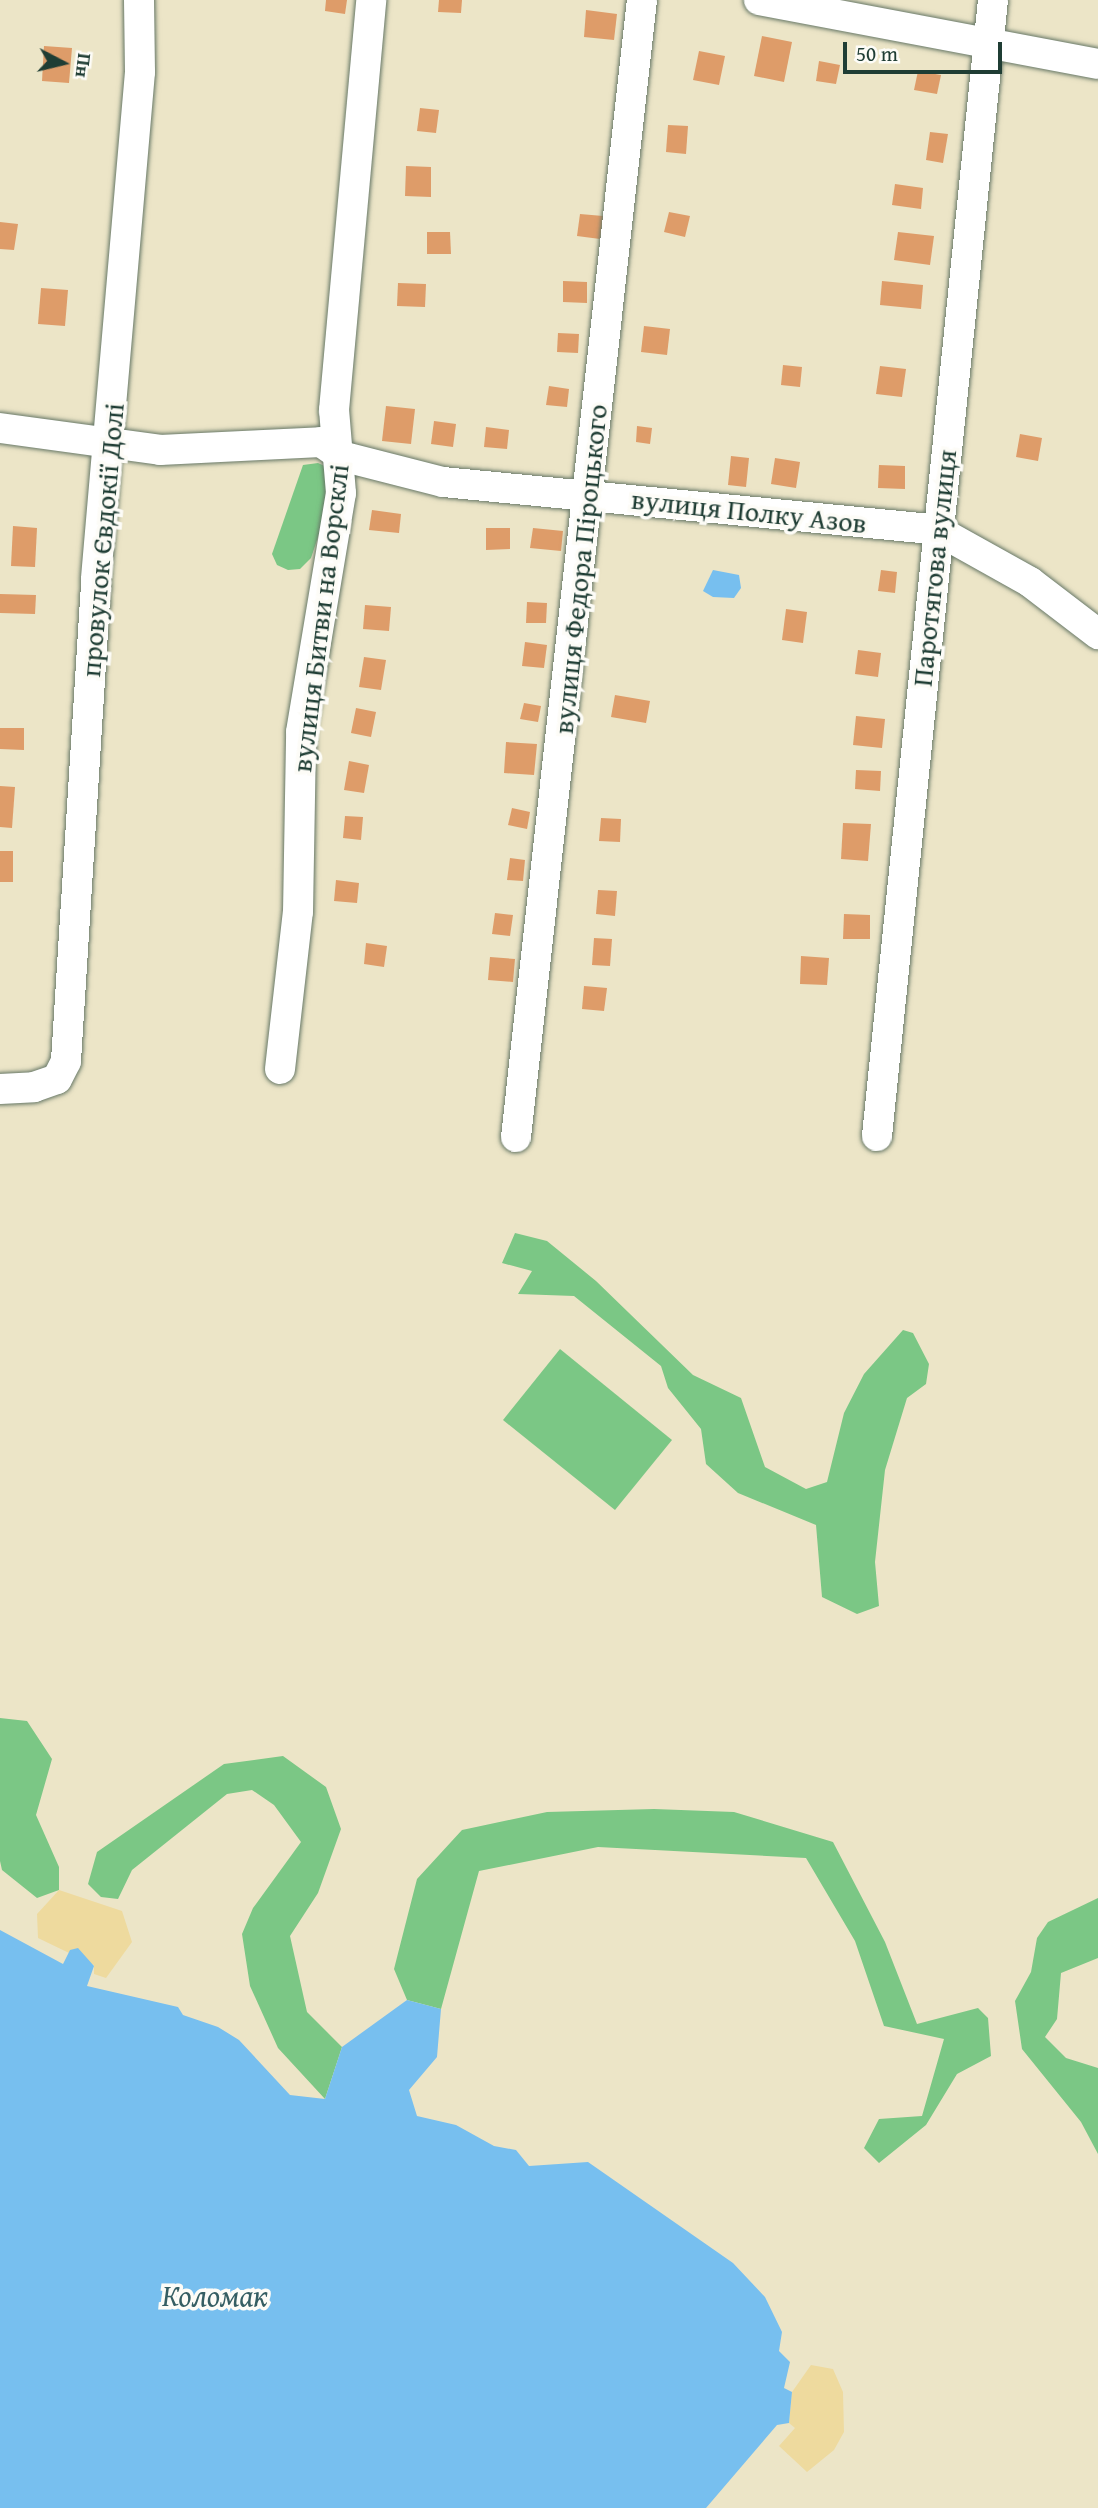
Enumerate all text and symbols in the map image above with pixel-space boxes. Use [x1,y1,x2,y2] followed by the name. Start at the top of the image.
[28,28,98,98] north arrow
[846,28,1005,72] scale bar
[856,38,898,69] text: 50 m
[68,52,99,79] text: Пн
[73,402,131,678] street label: провулок Євдокії Долі
[546,403,614,735] street label: вулиця Федора Піроцького
[905,448,963,688] street label: Паротягова вулиця
[284,462,356,774] street label: вулиця Битви на Ворсклі
[630,482,868,540] street label: вулиця Полку Азов
[162,2277,268,2313] water label: Коломак

